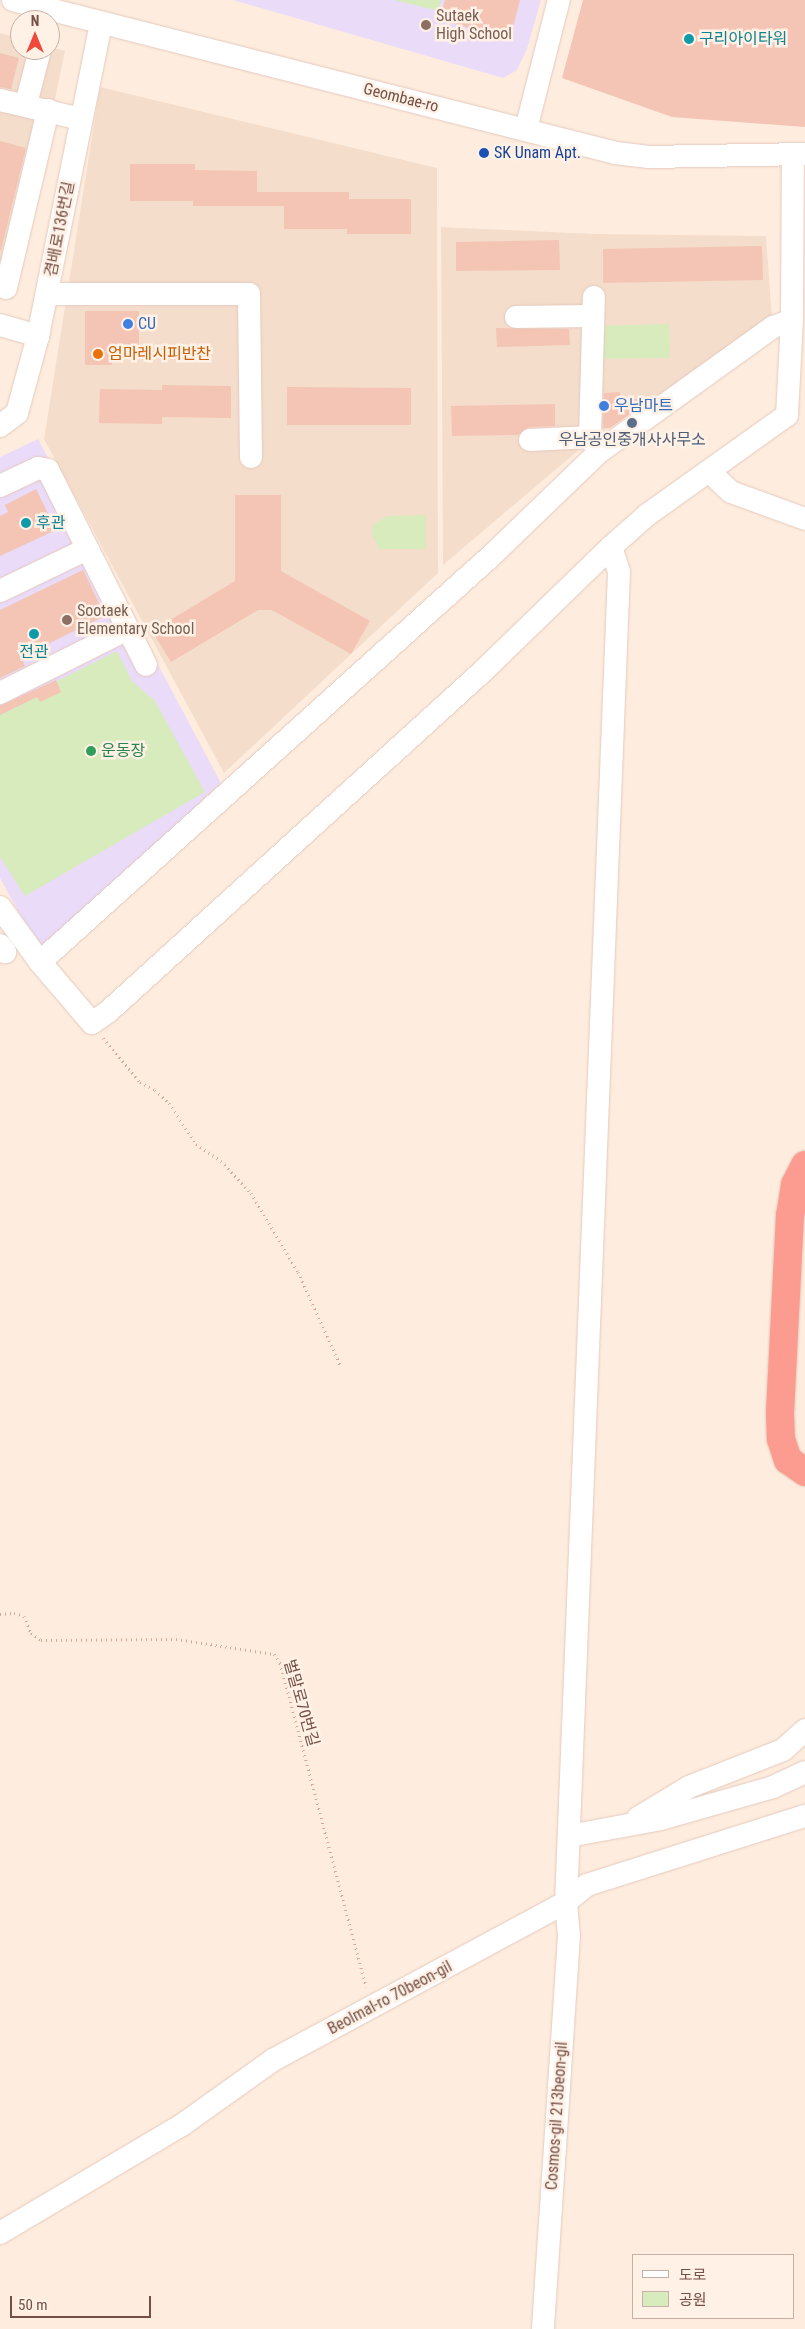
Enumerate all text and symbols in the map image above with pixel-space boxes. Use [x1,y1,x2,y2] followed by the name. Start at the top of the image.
[436,6,512,44] place label: Sutaek High School
[10,10,60,60] north arrow
[31,13,39,29] text: N
[420,19,432,31] marker: Sutaek High School
[699,29,787,49] place label: 구리아이타워
[683,33,695,45] marker: 구리아이타워
[361,79,441,117] street label: Geombae-ro
[494,143,581,163] place label: SK Unam Apt.
[478,147,490,159] marker: SK Unam Apt.
[41,179,79,279] street label: 겸배로136번길
[138,314,156,334] place label: CU
[122,318,134,330] marker: CU
[108,344,211,364] place label: 엄마레시피반찬
[92,348,104,360] marker: 엄마레시피반찬
[614,396,673,416] place label: 우남마트
[598,400,610,412] marker: 우남마트
[626,417,638,429] marker: 우남공인중개사사무소
[558,430,706,450] place label: 우남공인중개사사무소
[36,513,65,533] place label: 후관
[20,517,32,529] marker: 후관
[77,601,194,639] place label: Sootaek Elementary School
[61,614,73,626] marker: Sootaek Elementary School
[28,628,40,640] marker: 전관
[19,642,49,662] place label: 전관
[101,741,145,761] place label: 운동장
[85,745,97,757] marker: 운동장
[279,1657,323,1749] street label: 벌말로70번길
[325,1957,455,2039] street label: Beolmal-ro 70beon-gil
[542,2041,572,2191] street label: Cosmos-gil 213beon-gil
[632,2254,795,2319] legend
[679,2266,707,2284] text: 도로
[12,2286,154,2318] scale bar
[679,2291,707,2309] text: 공원
[18,2296,48,2314] text: 50 m

